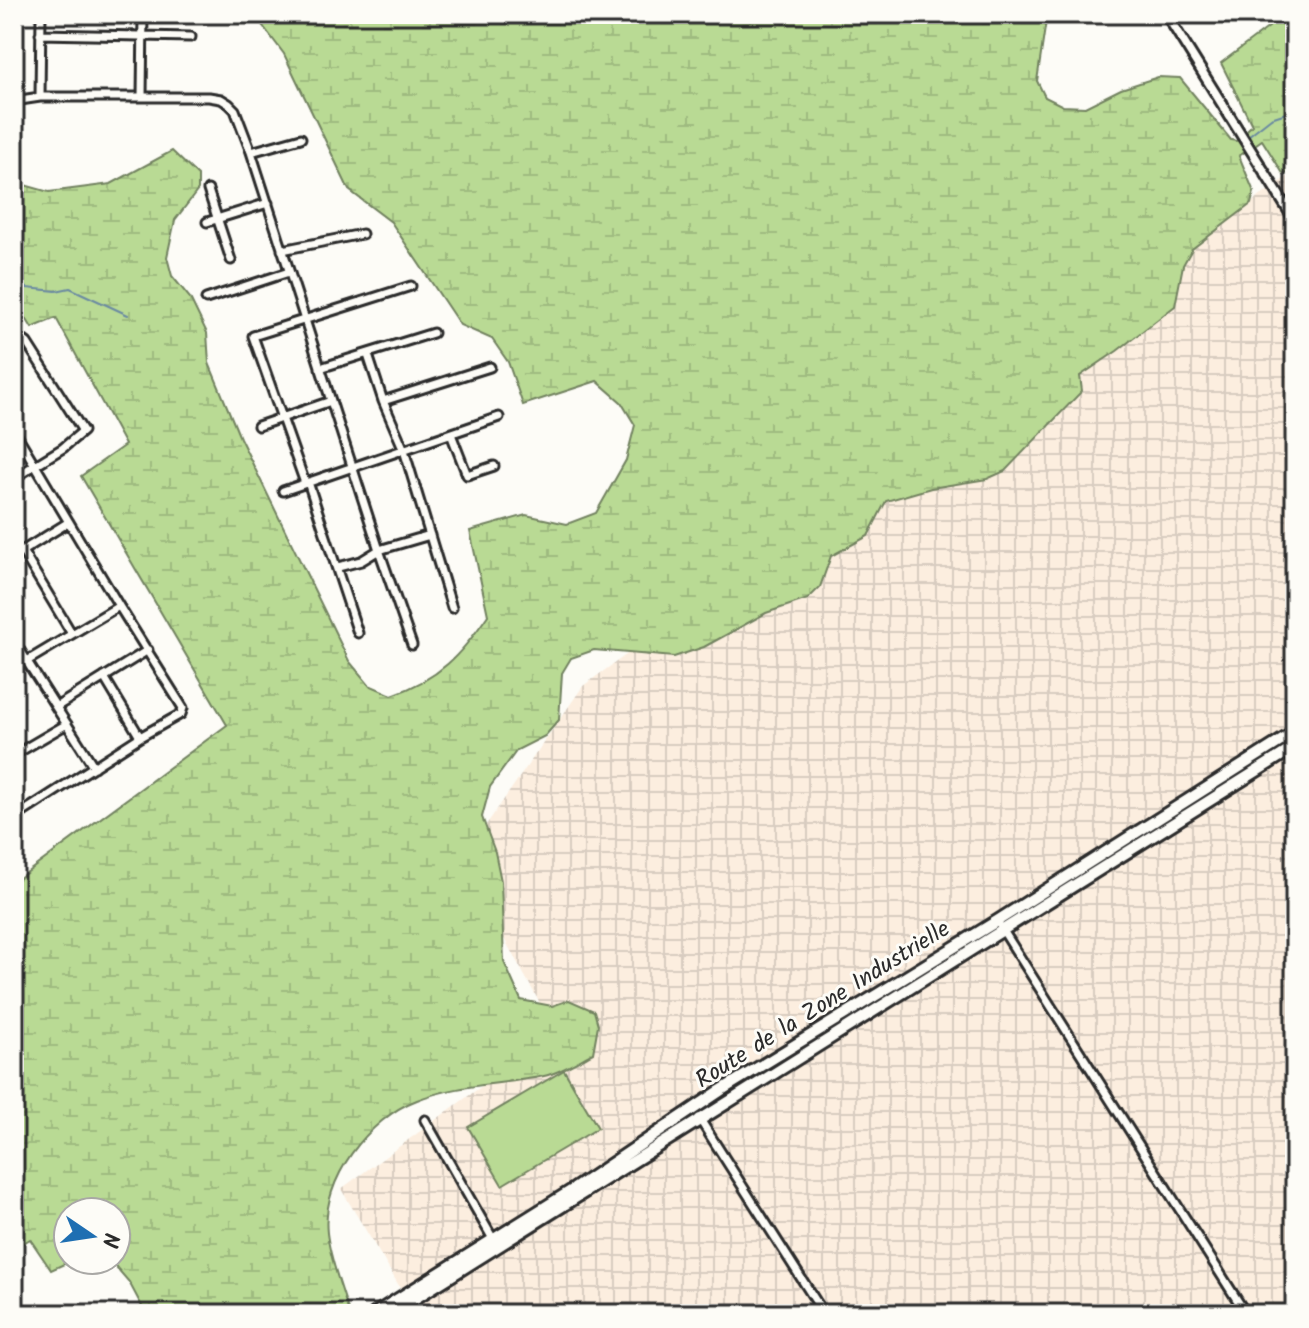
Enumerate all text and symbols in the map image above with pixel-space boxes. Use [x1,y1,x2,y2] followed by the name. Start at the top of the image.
[688,910,958,1100] street label: Route de la Zone Industrielle
[52,1196,132,1276] north arrow
[90,1229,128,1251] text: N

